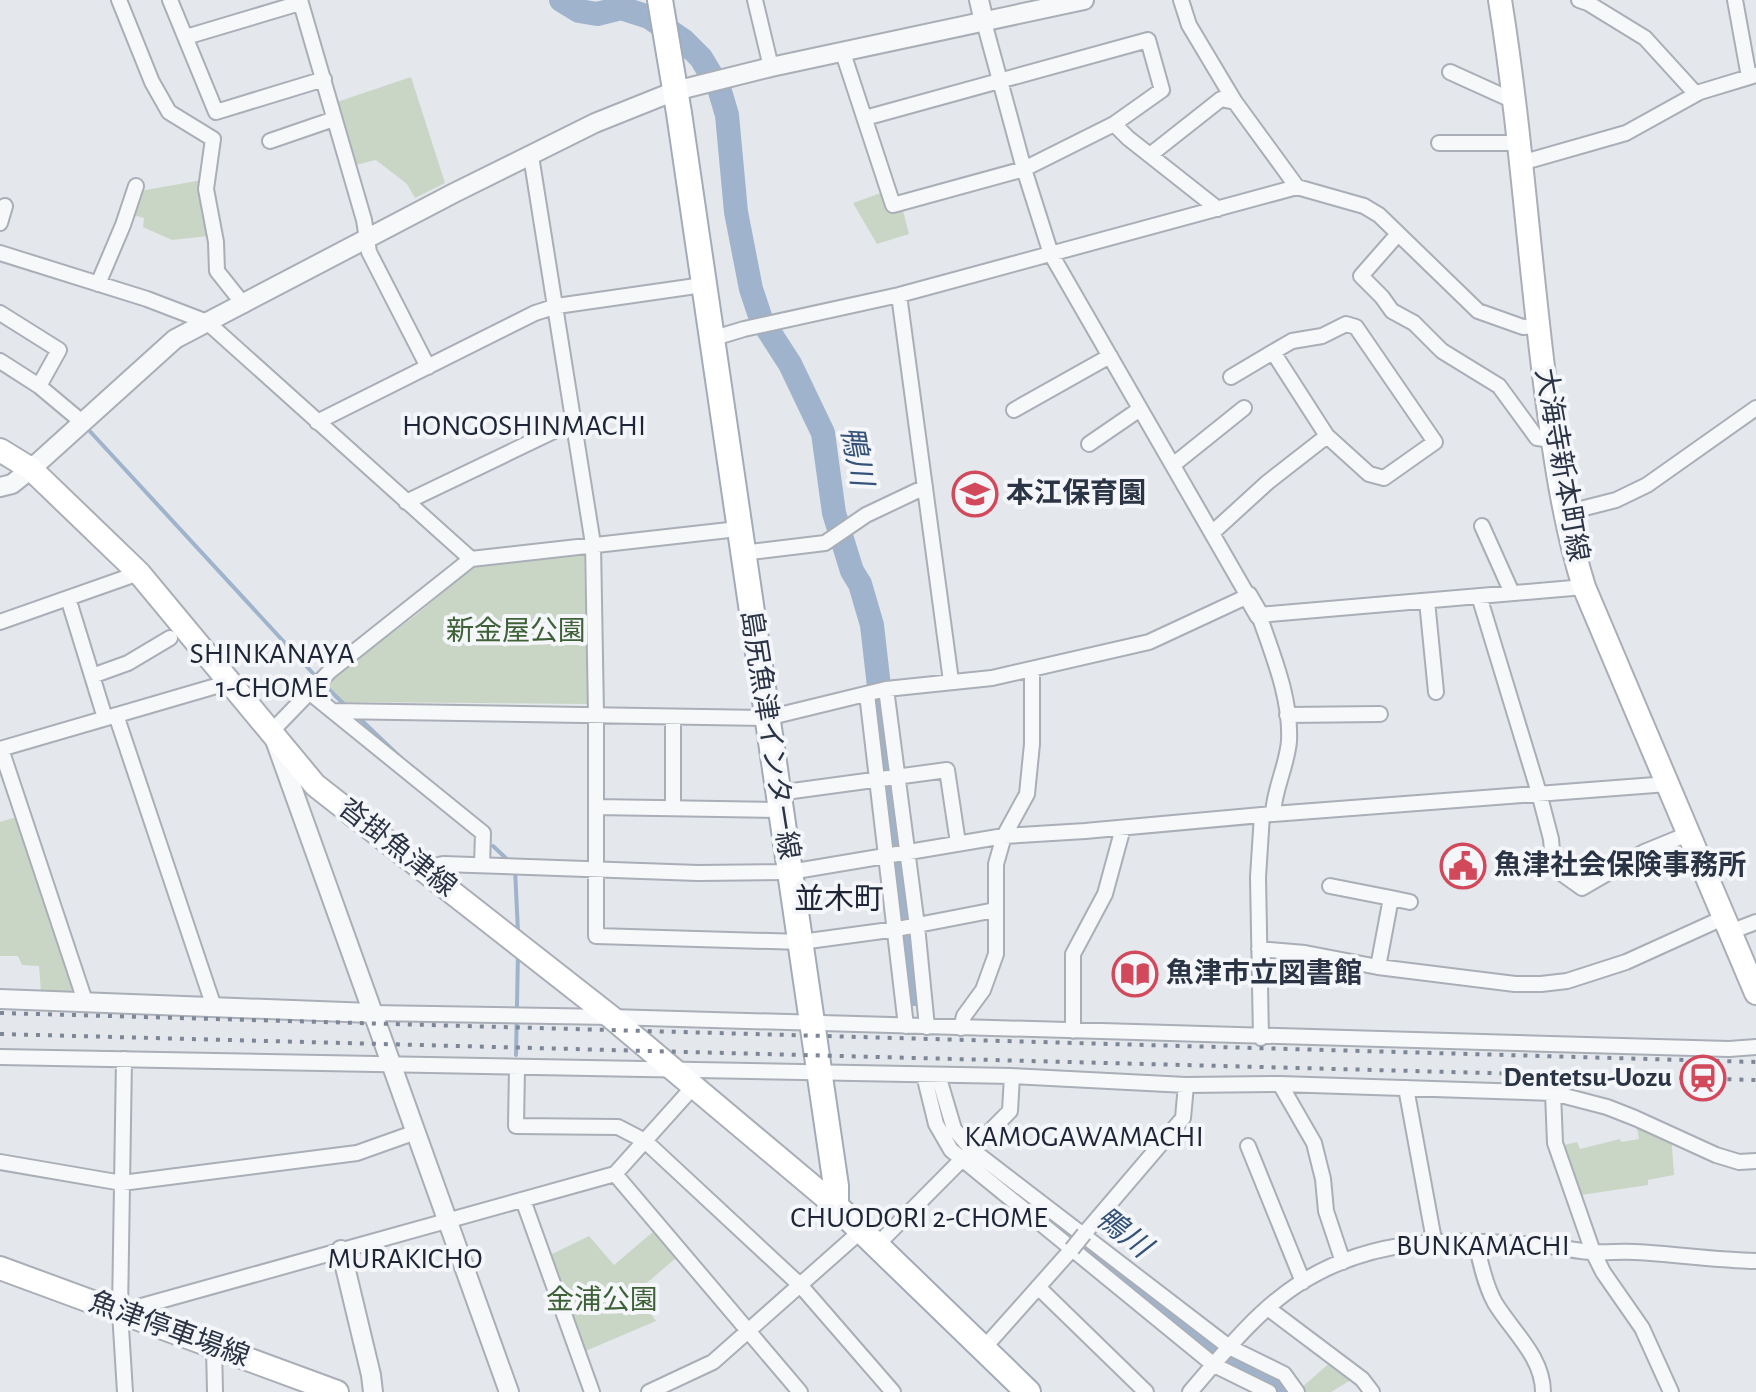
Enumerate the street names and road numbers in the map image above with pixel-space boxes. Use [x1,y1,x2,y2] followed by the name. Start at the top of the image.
[1530,366,1594,564] street label: 大海寺新本町線
[735,608,805,862] street label: 島尻魚津インター線
[333,792,462,902] street label: 沓掛魚津線
[85,1286,253,1372] street label: 魚津停車場線

